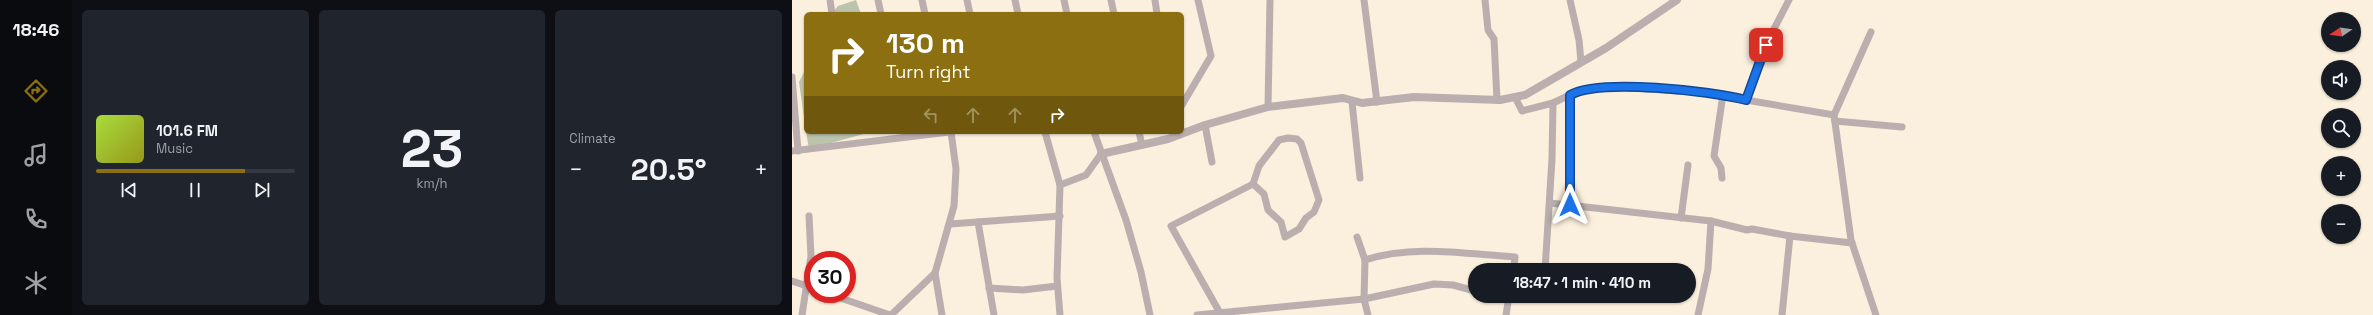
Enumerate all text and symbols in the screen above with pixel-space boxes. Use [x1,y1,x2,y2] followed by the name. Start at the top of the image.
[2321,12,2361,52] north arrow
[2321,12,2361,244] map controls
[13,18,59,41] text: 18:46
[886,25,965,61] text: 130 m
[820,28,872,80] icon: right
[1749,28,1783,62] pin
[1755,34,1777,56] icon: arrive
[886,60,970,83] text: Turn right
[2321,60,2361,100] button: sound
[22,77,50,105] icon: directions
[920,104,942,126] icon: left
[962,104,984,126] icon: ahead
[1004,104,1026,126] icon: ahead
[1046,104,1068,126] icon: right
[2321,108,2361,148] button: search
[401,116,463,182] text: 23
[156,121,218,140] text: 101.6 FM
[569,130,616,147] text: Climate
[156,140,193,157] text: Music
[22,141,50,169] icon: music
[631,150,707,189] text: 20.5°
[569,155,583,183] text: −
[754,155,768,183] text: +
[2321,156,2361,196] button: +
[417,175,447,192] text: km/h
[118,179,140,201] icon: previous
[184,179,206,201] icon: pause
[251,179,273,201] icon: next
[1549,184,1591,226] position arrow
[2321,204,2361,244] button: −
[22,205,50,233] icon: phone
[804,251,856,303] speed limit sign: 30
[22,269,50,297] icon: climate
[1513,273,1651,292] text: 18:47 · 1 min · 410 m

